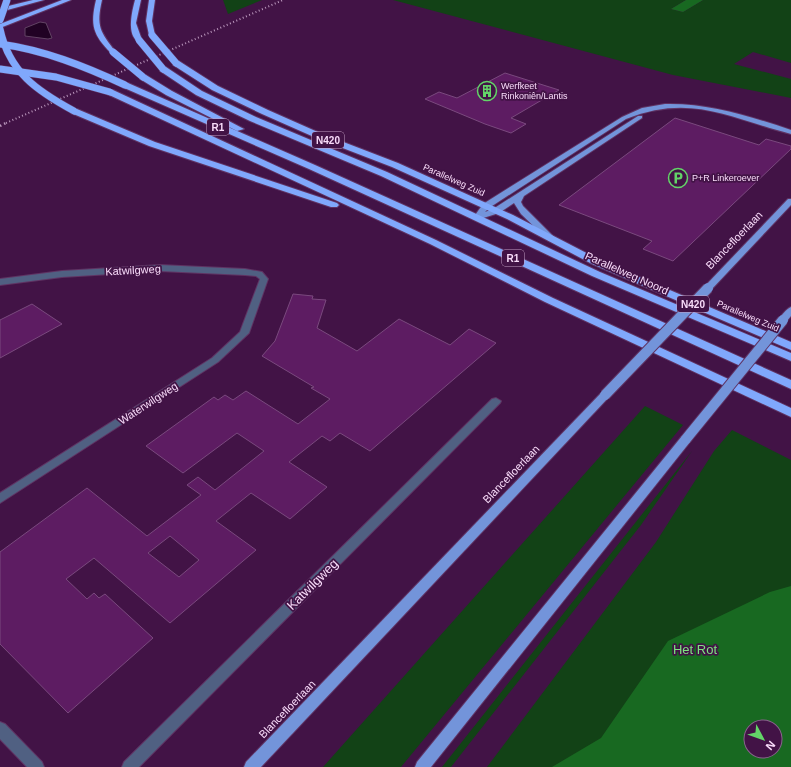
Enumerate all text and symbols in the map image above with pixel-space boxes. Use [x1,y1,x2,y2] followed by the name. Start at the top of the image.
[476,80,498,102] building icon: Werfkeet Rinkoniên/Lantis
[501,81,568,101] place label: Werfkeet Rinkoniên/Lantis
[207,119,229,135] road number: R1
[312,132,344,148] road number: N420
[422,162,486,198] street label: Parallelweg Zuid
[667,167,689,189] parking icon: P+R Linkeroever
[692,173,759,183] place label: P+R Linkeroever
[703,209,765,271] street label: Blancefloerlaan
[583,249,671,297] street label: Parallelweg Noord
[502,250,524,266] road number: R1
[105,263,161,277] street label: Katwilgweg
[677,296,709,312] road number: N420
[715,298,781,334] street label: Parallelweg Zuid
[116,379,180,427] street label: Waterwilgweg
[480,443,542,505] street label: Blancefloerlaan
[284,556,341,613] street label: Katwilgweg
[673,642,717,657] park label: Het Rot
[256,678,318,740] street label: Blancefloerlaan
[743,719,783,759] north arrow
[763,739,778,753] text: N

